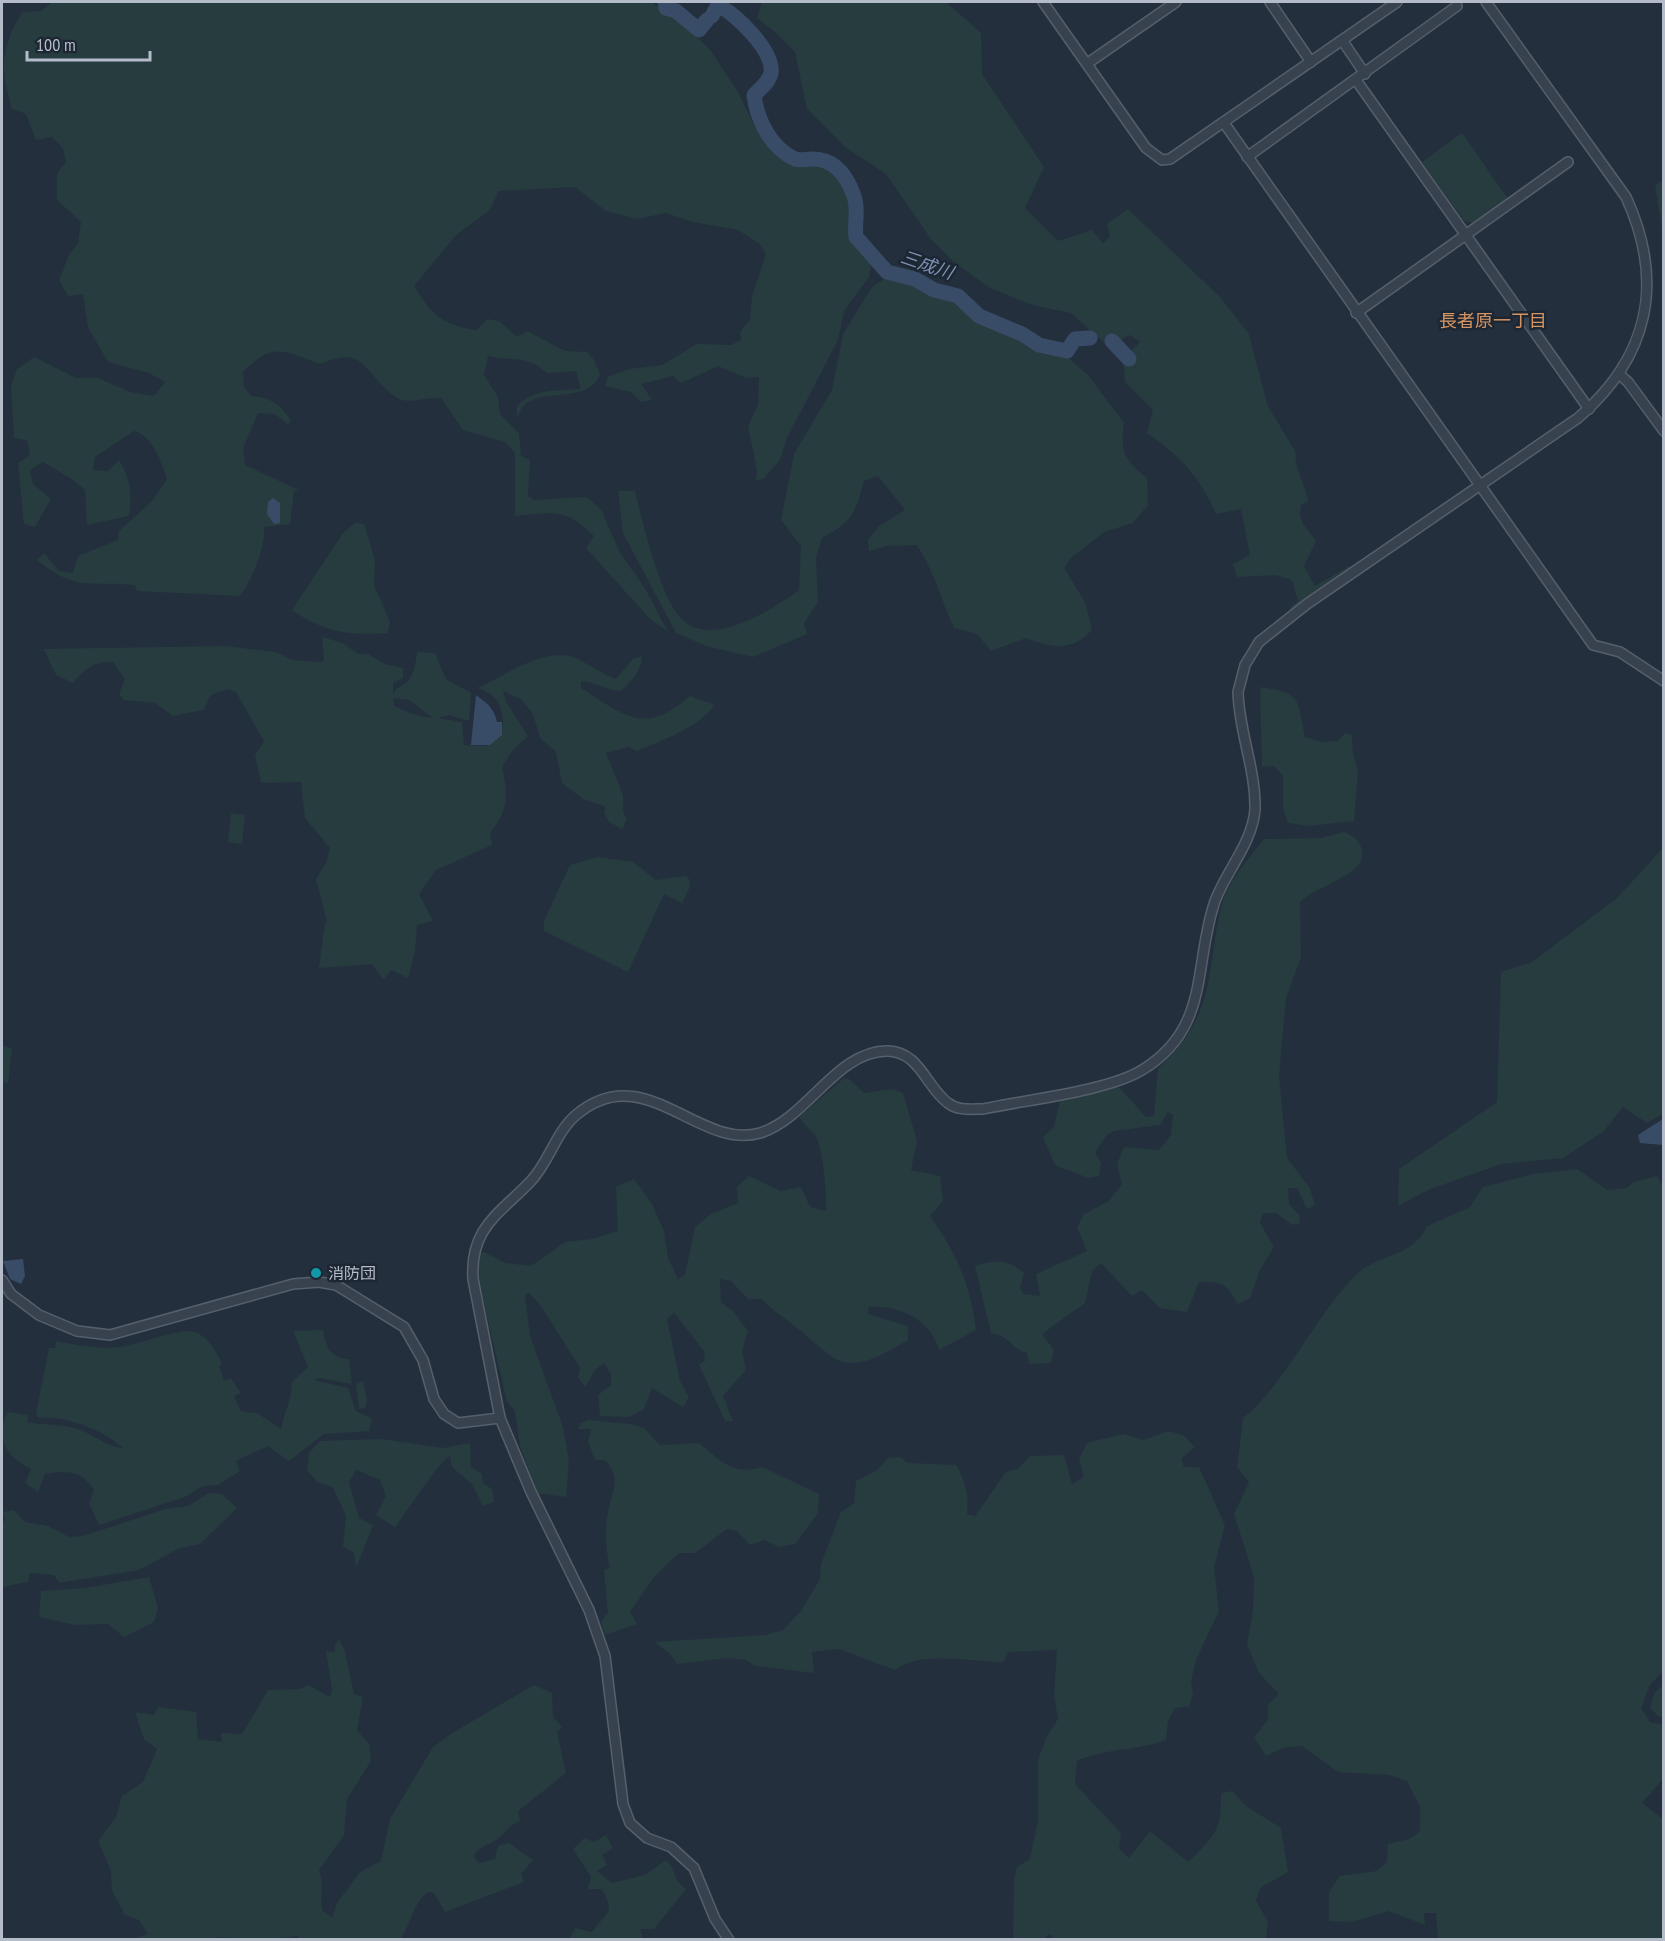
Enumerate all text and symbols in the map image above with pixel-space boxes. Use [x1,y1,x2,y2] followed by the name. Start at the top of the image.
[27,24,150,62] scale bar
[36,33,76,56] text: 100 m
[898,245,958,285] water label: 三成川
[1439,309,1547,332] district label: 長者原一丁目
[328,1263,376,1283] place label: 消防団
[309,1266,323,1280] marker: 消防団

